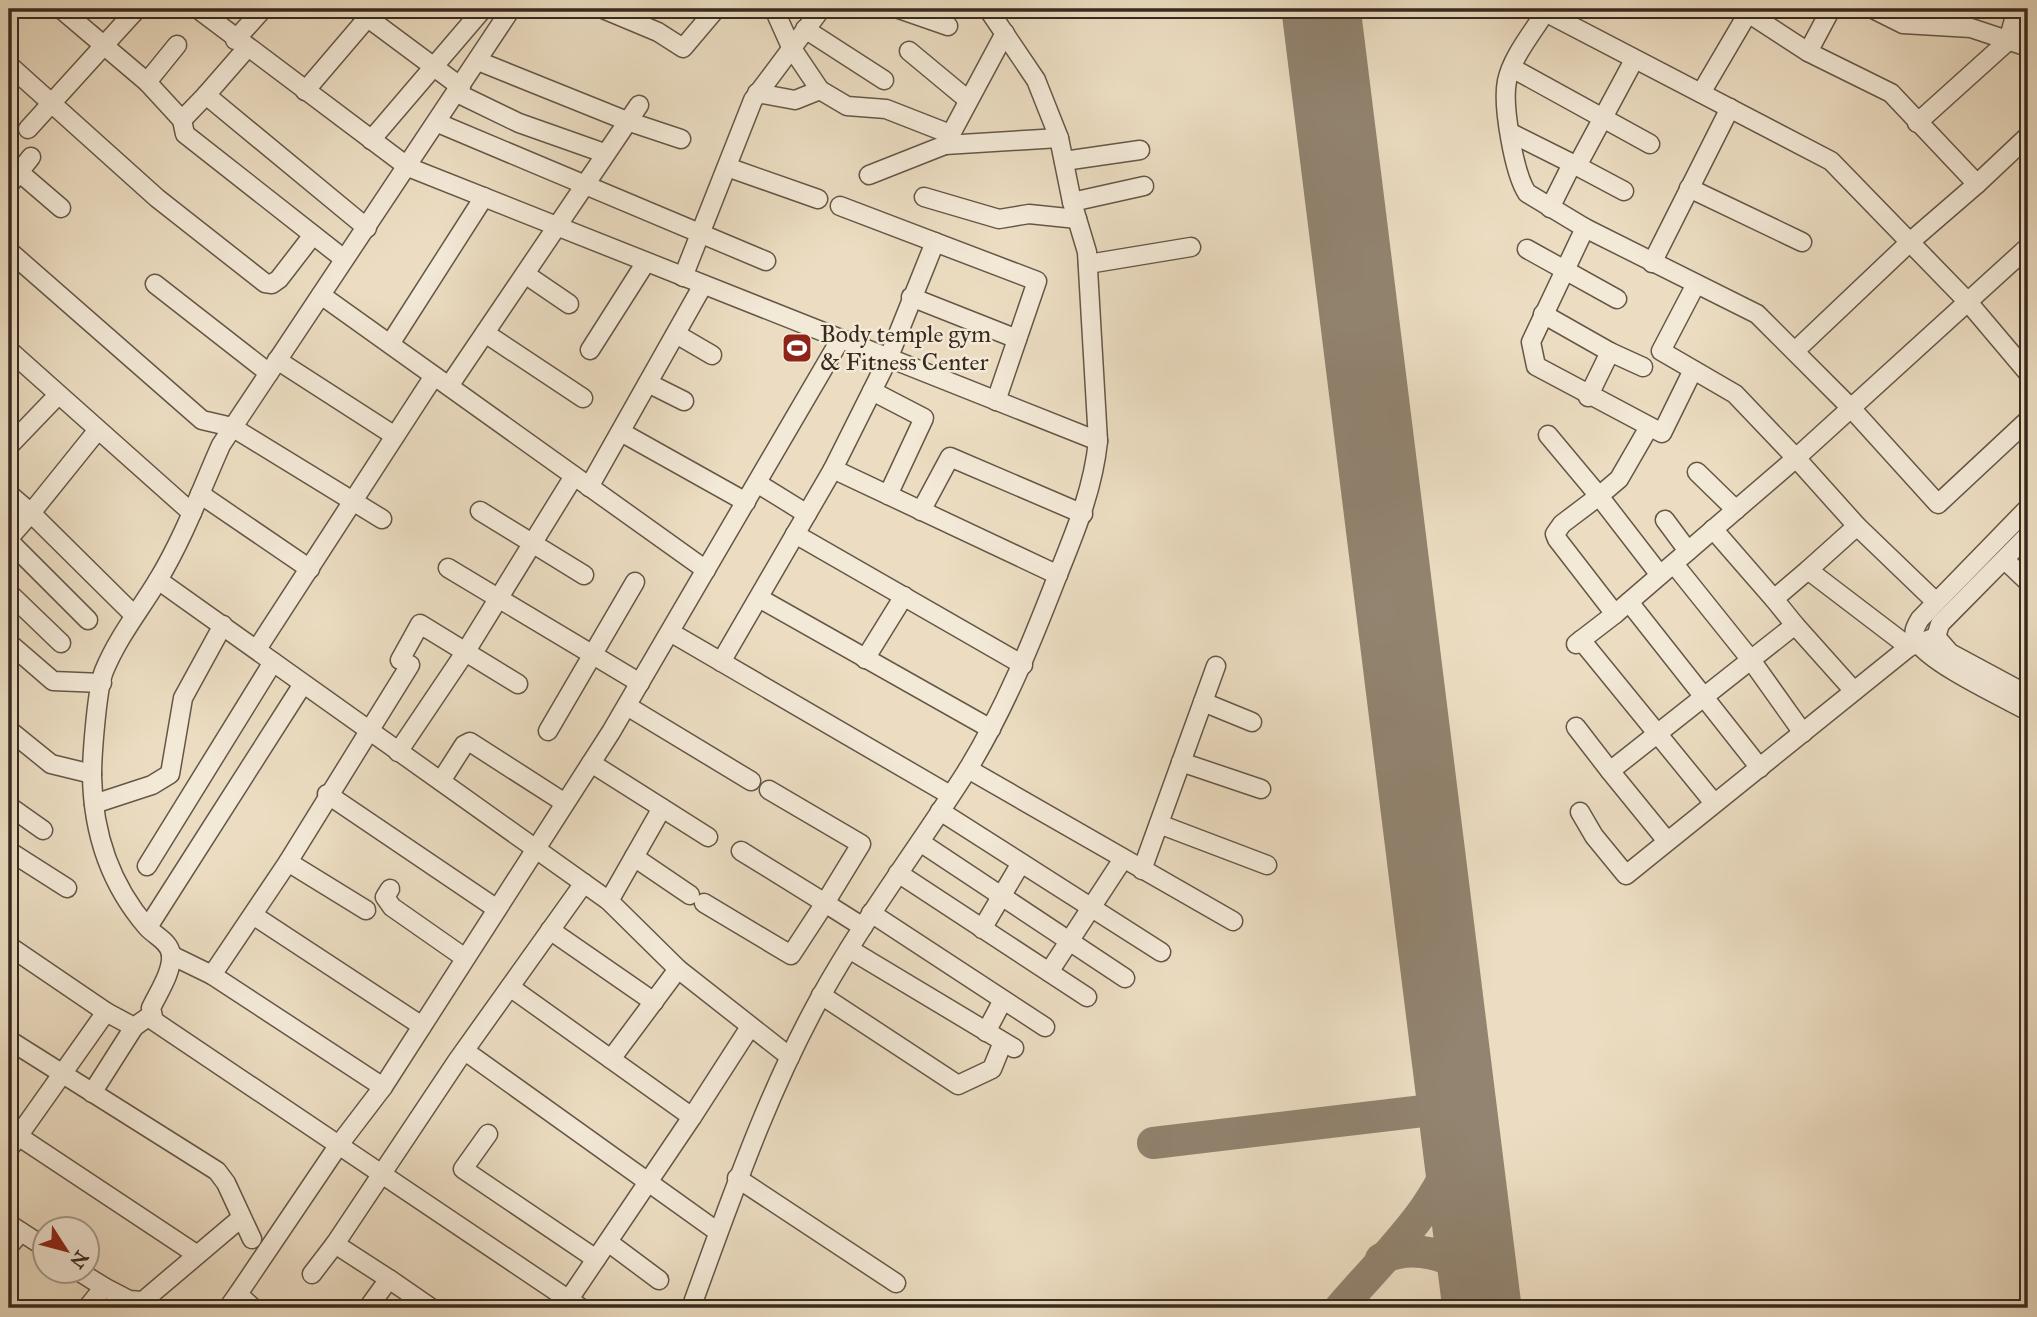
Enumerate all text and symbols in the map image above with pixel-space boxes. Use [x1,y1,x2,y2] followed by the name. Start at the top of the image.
[820,319,991,377] place label: Body temple gym & Fitness Center
[780,331,814,365] sports icon: Body temple gym & Fitness Center
[32,1216,102,1286] north arrow
[65,1246,93,1273] text: N

